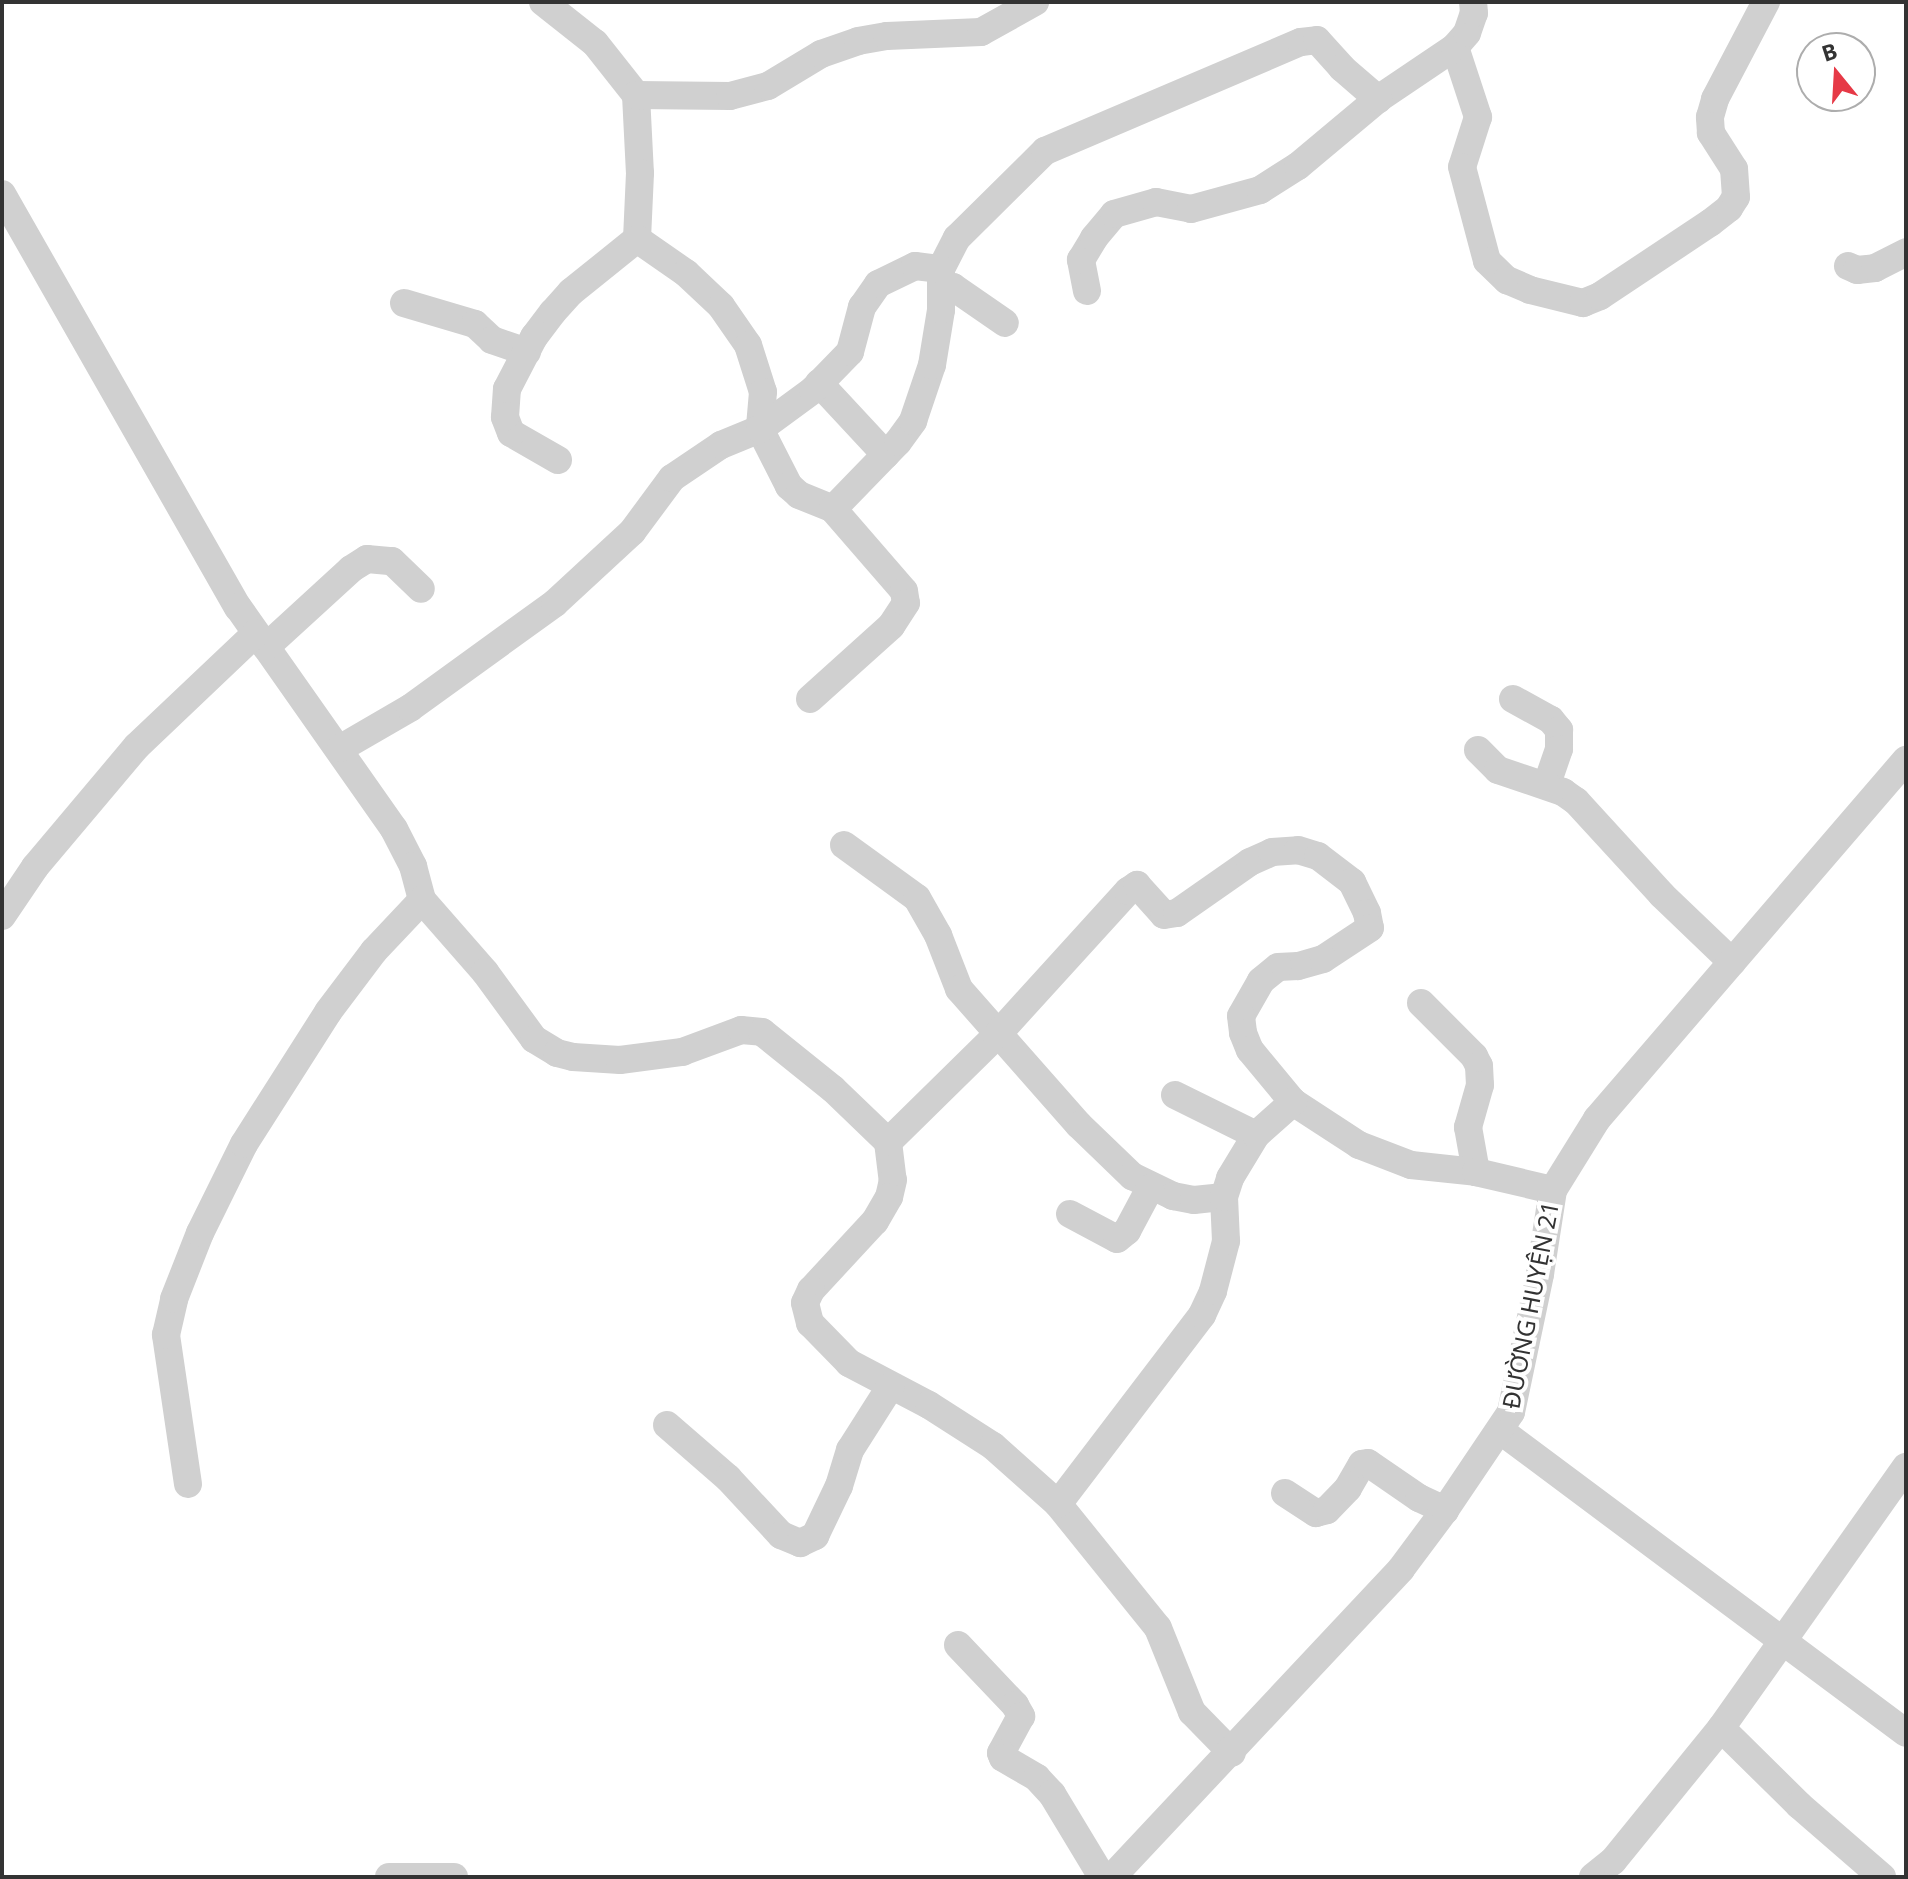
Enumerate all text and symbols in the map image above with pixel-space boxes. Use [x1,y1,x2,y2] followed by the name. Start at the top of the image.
[1796,32,1876,112] north arrow
[1818,35,1841,68] text: B
[1496,1199,1564,1411] street label: ĐƯỜNG HUYỆN 21

